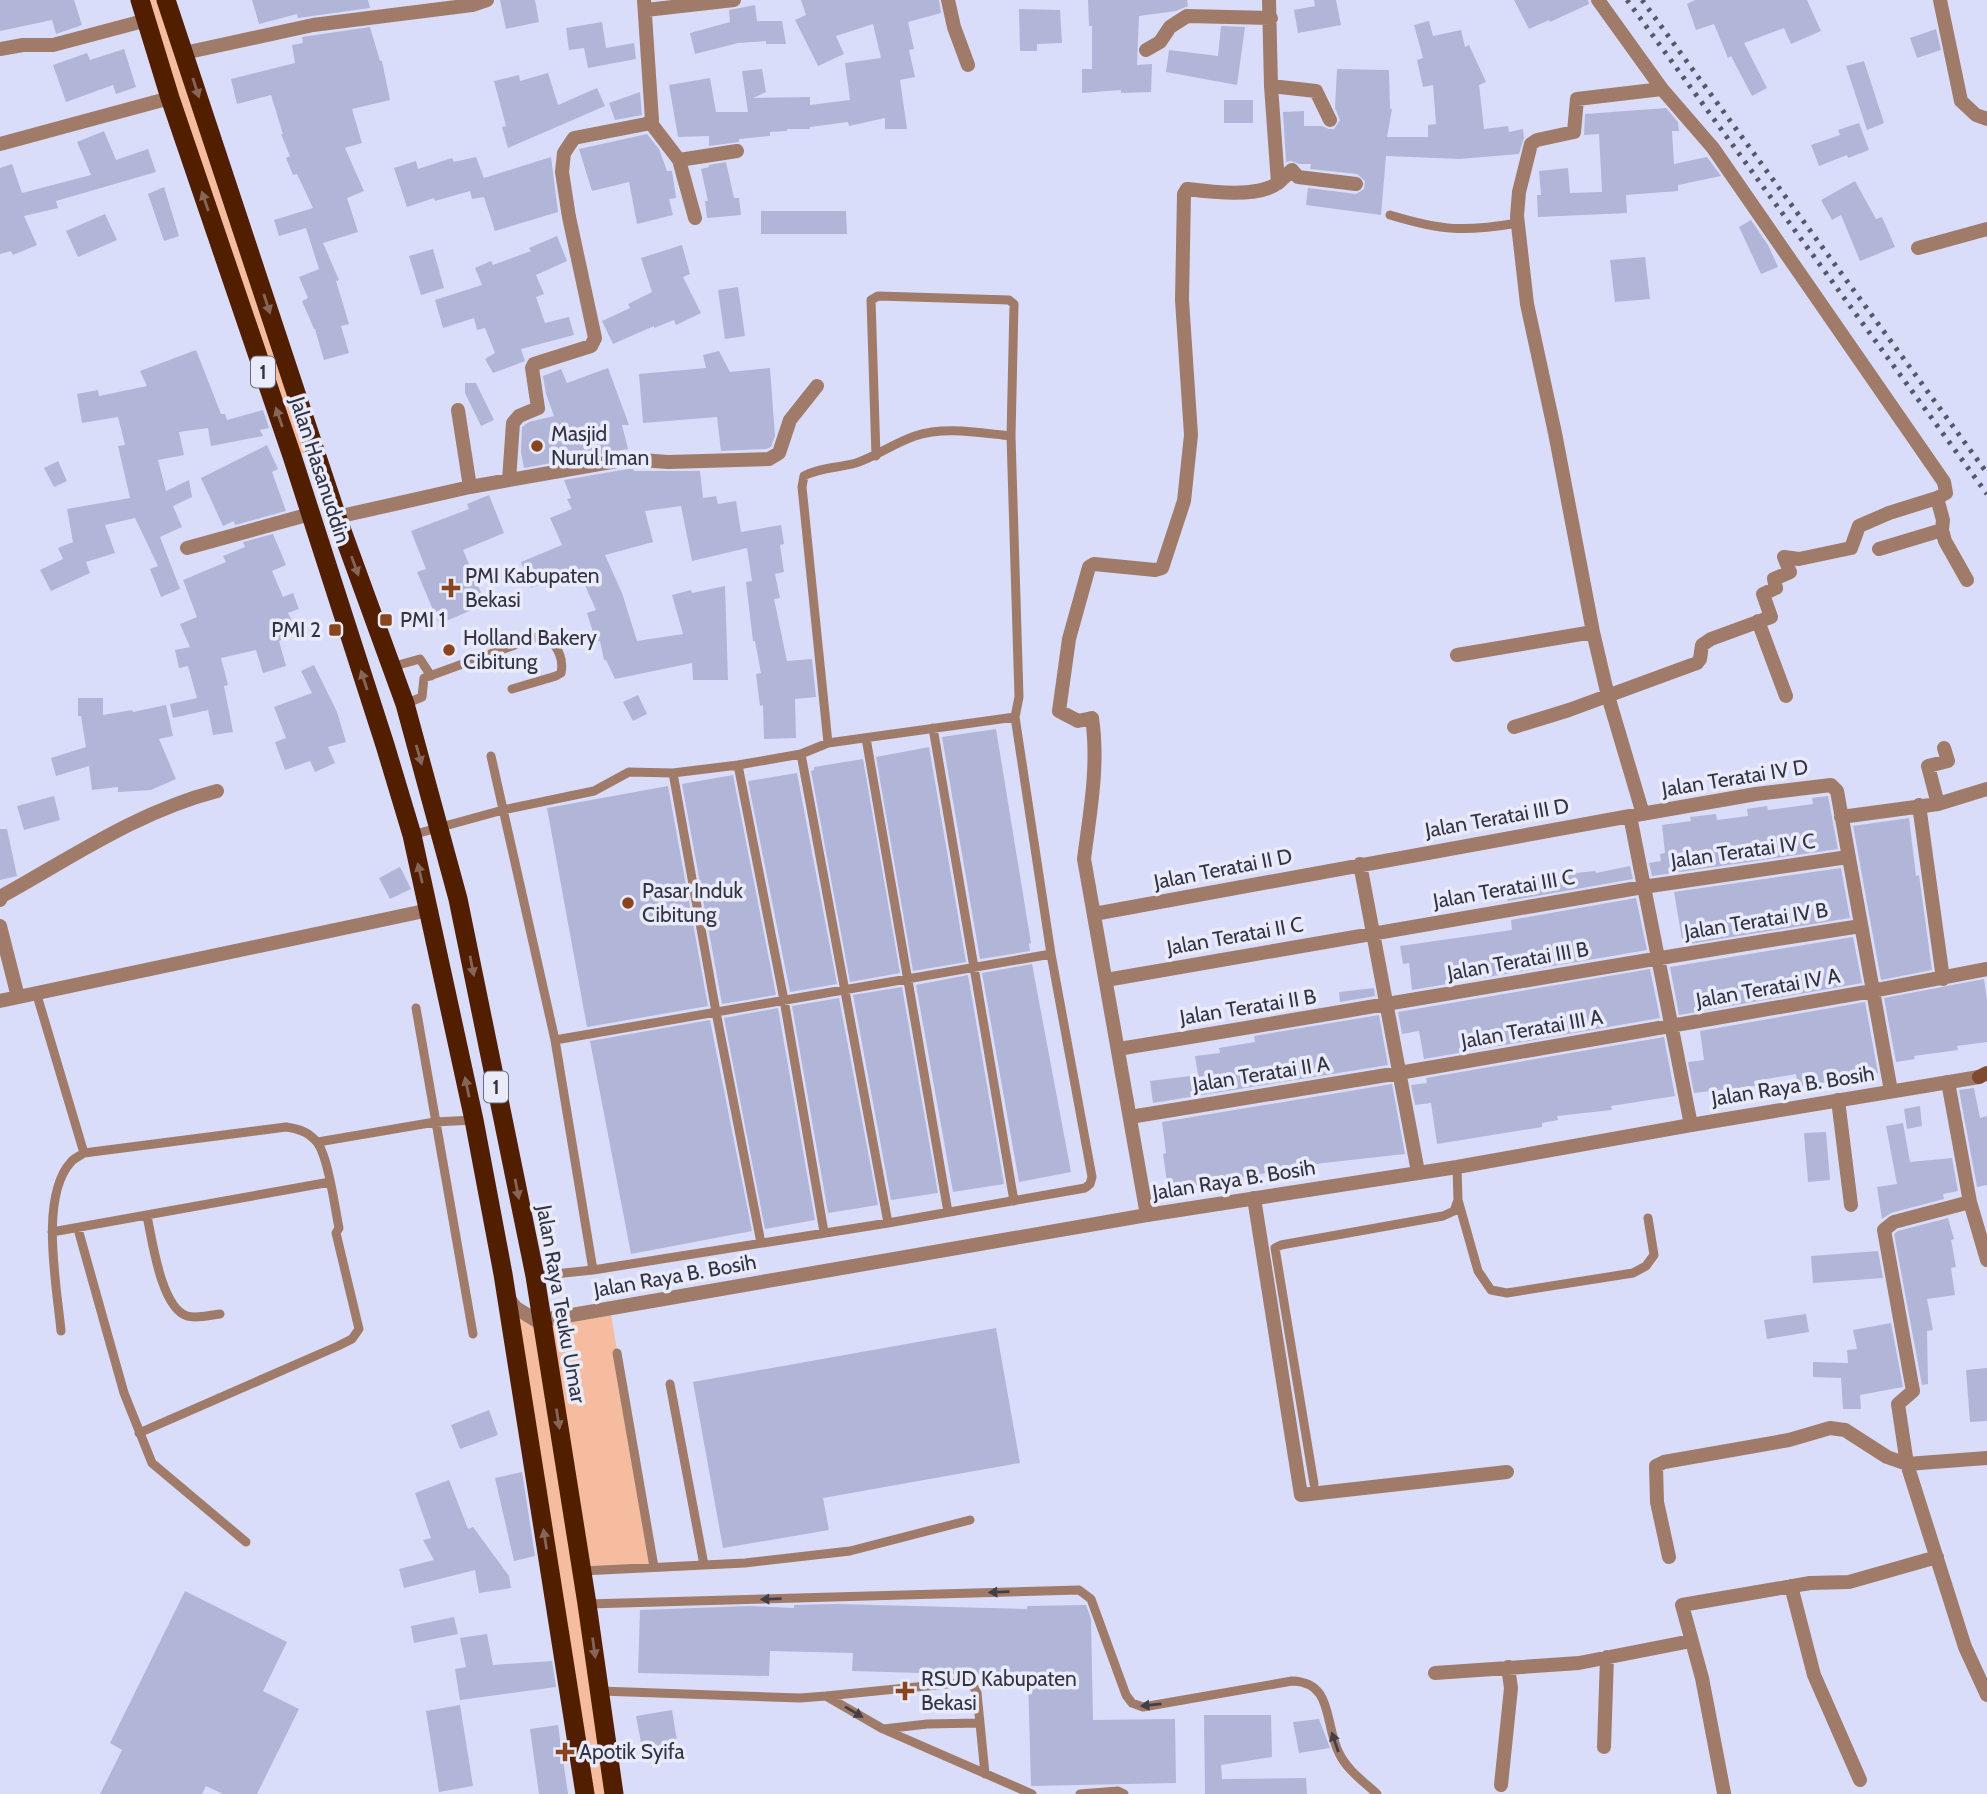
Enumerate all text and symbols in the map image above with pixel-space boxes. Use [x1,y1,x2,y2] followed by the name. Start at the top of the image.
[191,78,201,99] one-way arrow
[199,191,210,212] one-way arrow
[262,294,273,315] one-way arrow
[251,356,275,388] road number: 1
[285,393,356,546] street label: Jalan Hasanuddin
[273,406,284,427] one-way arrow
[551,421,649,470] place label: Masjid Nurul Iman
[529,438,545,454] marker: Masjid Nurul Iman
[350,556,361,577] one-way arrow
[465,563,600,612] place label: PMI Kabupaten Bekasi
[443,580,459,596] marker: PMI Kabupaten Bekasi
[400,607,446,632] place label: PMI 1
[378,612,394,628] marker: PMI 1
[271,617,321,642] place label: PMI 2
[327,622,343,638] marker: PMI 2
[463,625,597,674] place label: Holland Bakery Cibitung
[441,642,457,658] marker: Holland Bakery Cibitung
[358,669,369,690] one-way arrow
[414,745,425,767] one-way arrow
[1659,754,1810,802] street label: Jalan Teratai IV D
[1422,793,1571,843] street label: Jalan Teratai III D
[1668,828,1817,873] street label: Jalan Teratai IV C
[1151,843,1294,894] street label: Jalan Teratai II D
[414,861,425,883] one-way arrow
[1430,864,1577,913] street label: Jalan Teratai III C
[642,878,743,927] place label: Pasar Induk Cibitung
[620,895,636,911] marker: Pasar Induk Cibitung
[1681,897,1830,944] street label: Jalan Teratai IV B
[1164,911,1305,960] street label: Jalan Teratai II C
[1444,936,1591,985] street label: Jalan Teratai III B
[466,955,477,977] one-way arrow
[1693,963,1842,1013] street label: Jalan Teratai IV A
[1177,983,1318,1030] street label: Jalan Teratai II B
[1458,1004,1605,1053] street label: Jalan Teratai III A
[1190,1050,1331,1097] street label: Jalan Teratai II A
[1709,1060,1876,1111] street label: Jalan Raya B. Bosih
[484,1072,508,1102] road number: 1
[461,1076,472,1098] one-way arrow
[1150,1154,1317,1205] street label: Jalan Raya B. Bosih
[511,1178,522,1200] one-way arrow
[532,1202,591,1405] street label: Jalan Raya Teuku Umar
[591,1249,758,1302] street label: Jalan Raya B. Bosih
[553,1408,564,1430] one-way arrow
[540,1528,551,1550] one-way arrow
[987,1586,1009,1597] one-way arrow
[760,1593,782,1604] one-way arrow
[589,1637,600,1659] one-way arrow
[921,1666,1077,1715] place label: RSUD Kabupaten Bekasi
[895,1681,915,1701] marker: RSUD Kabupaten Bekasi
[1140,1700,1162,1711] one-way arrow
[845,1706,864,1719] one-way arrow
[1329,1731,1340,1752] one-way arrow
[579,1739,685,1764] place label: Apotik Syifa
[557,1744,573,1760] marker: Apotik Syifa

